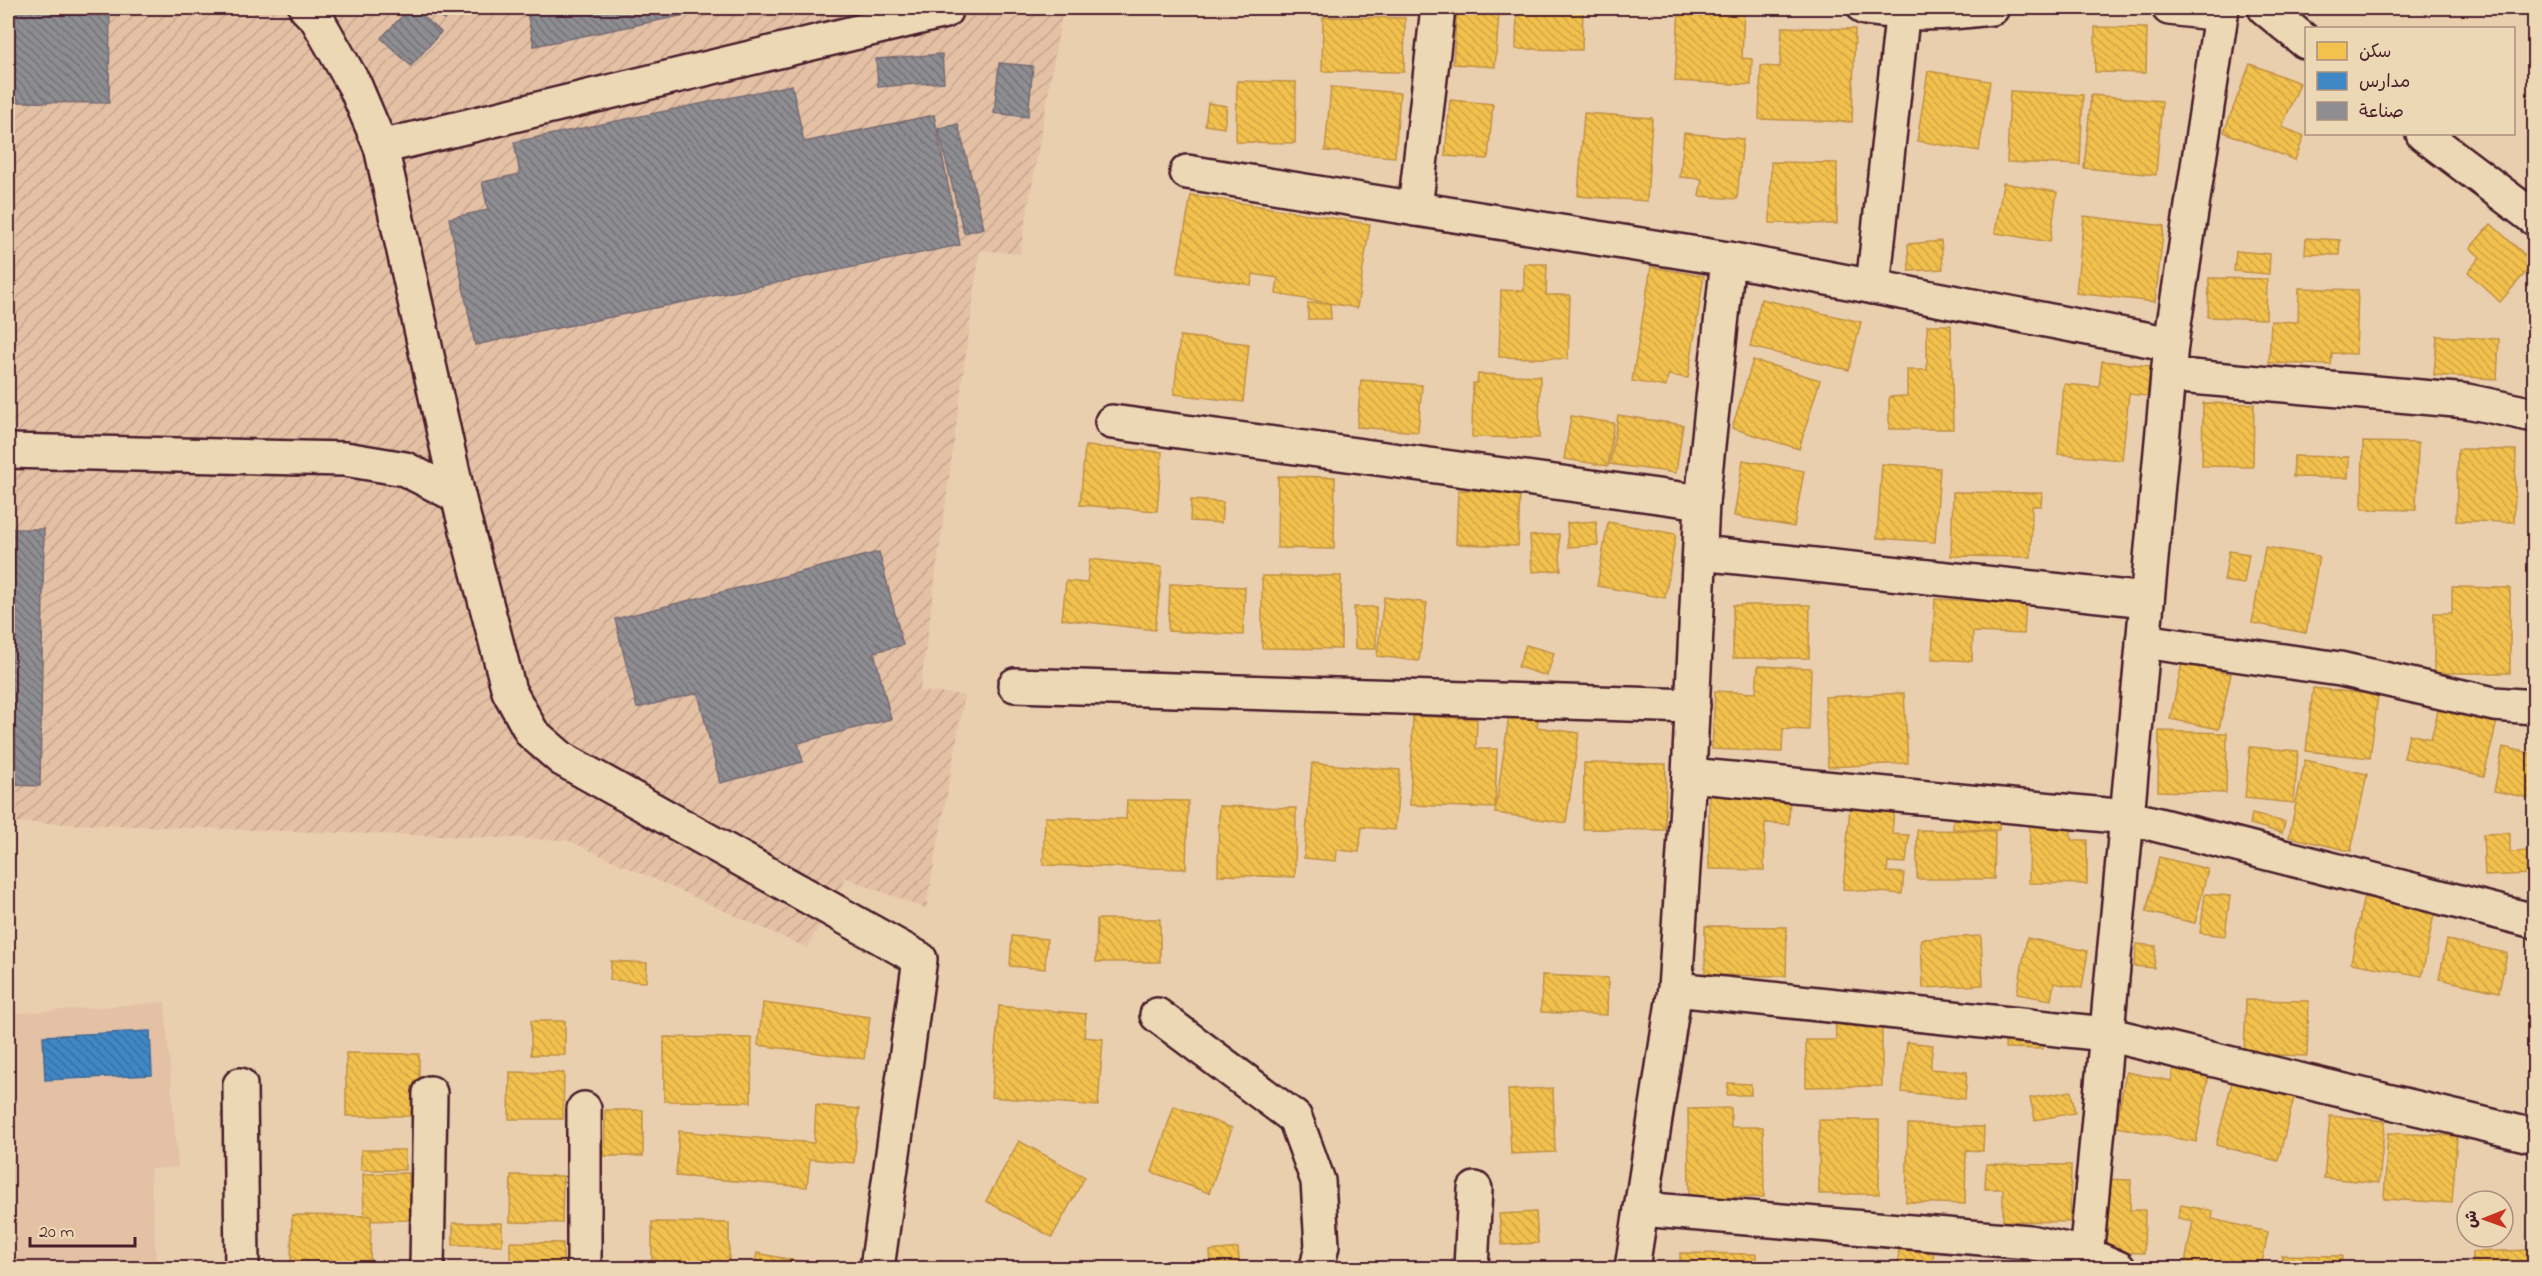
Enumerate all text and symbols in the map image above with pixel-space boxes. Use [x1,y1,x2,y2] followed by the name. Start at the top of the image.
[2305,27,2515,135] legend
[2359,40,2391,66] text: سكن
[2359,70,2410,96] text: مدارس
[2359,100,2404,126] text: صناعة
[2455,1189,2515,1249] north arrow
[30,1210,135,1248] scale bar
[2460,1210,2484,1228] text: ش
[39,1220,74,1246] text: 20 m

